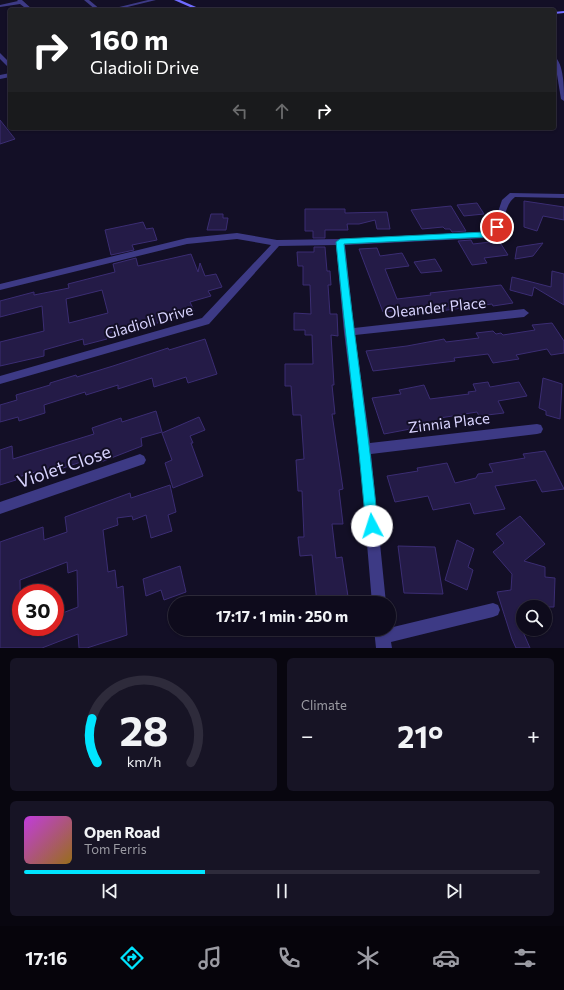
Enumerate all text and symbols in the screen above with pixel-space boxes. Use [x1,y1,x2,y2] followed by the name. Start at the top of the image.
[90,22,168,56] text: 160 m
[24,24,76,76] icon: right
[90,56,199,78] text: Gladioli Drive
[229,100,251,122] icon: left
[271,100,293,122] icon: ahead
[313,100,335,122] icon: right
[480,210,514,244] pin
[486,216,508,238] icon: arrive
[383,293,487,321] street label: Oleander Place
[103,300,195,342] street label: Gladioli Drive
[407,408,491,436] street label: Zinnia Place
[14,440,113,492] street label: Violet Close
[351,505,393,547] position arrow
[12,584,64,636] speed limit sign: 30
[516,600,552,636] map controls
[516,600,552,636] button: search
[216,607,348,625] text: 17:17 · 1 min · 250 m
[301,697,347,713] text: Climate
[119,703,168,754] text: 28
[397,717,443,754] text: 21°
[301,722,314,749] text: −
[527,722,540,749] text: +
[126,751,161,769] text: km/h
[84,823,160,841] text: Open Road
[84,841,147,857] text: Tom Ferris
[99,880,121,902] icon: previous
[271,880,293,902] icon: pause
[443,880,465,902] icon: next
[118,944,146,972] icon: directions
[196,944,224,972] icon: music
[275,944,303,972] icon: phone
[354,944,382,972] icon: climate
[432,944,460,972] icon: car
[511,944,539,972] icon: filters
[25,947,67,969] text: 17:16

